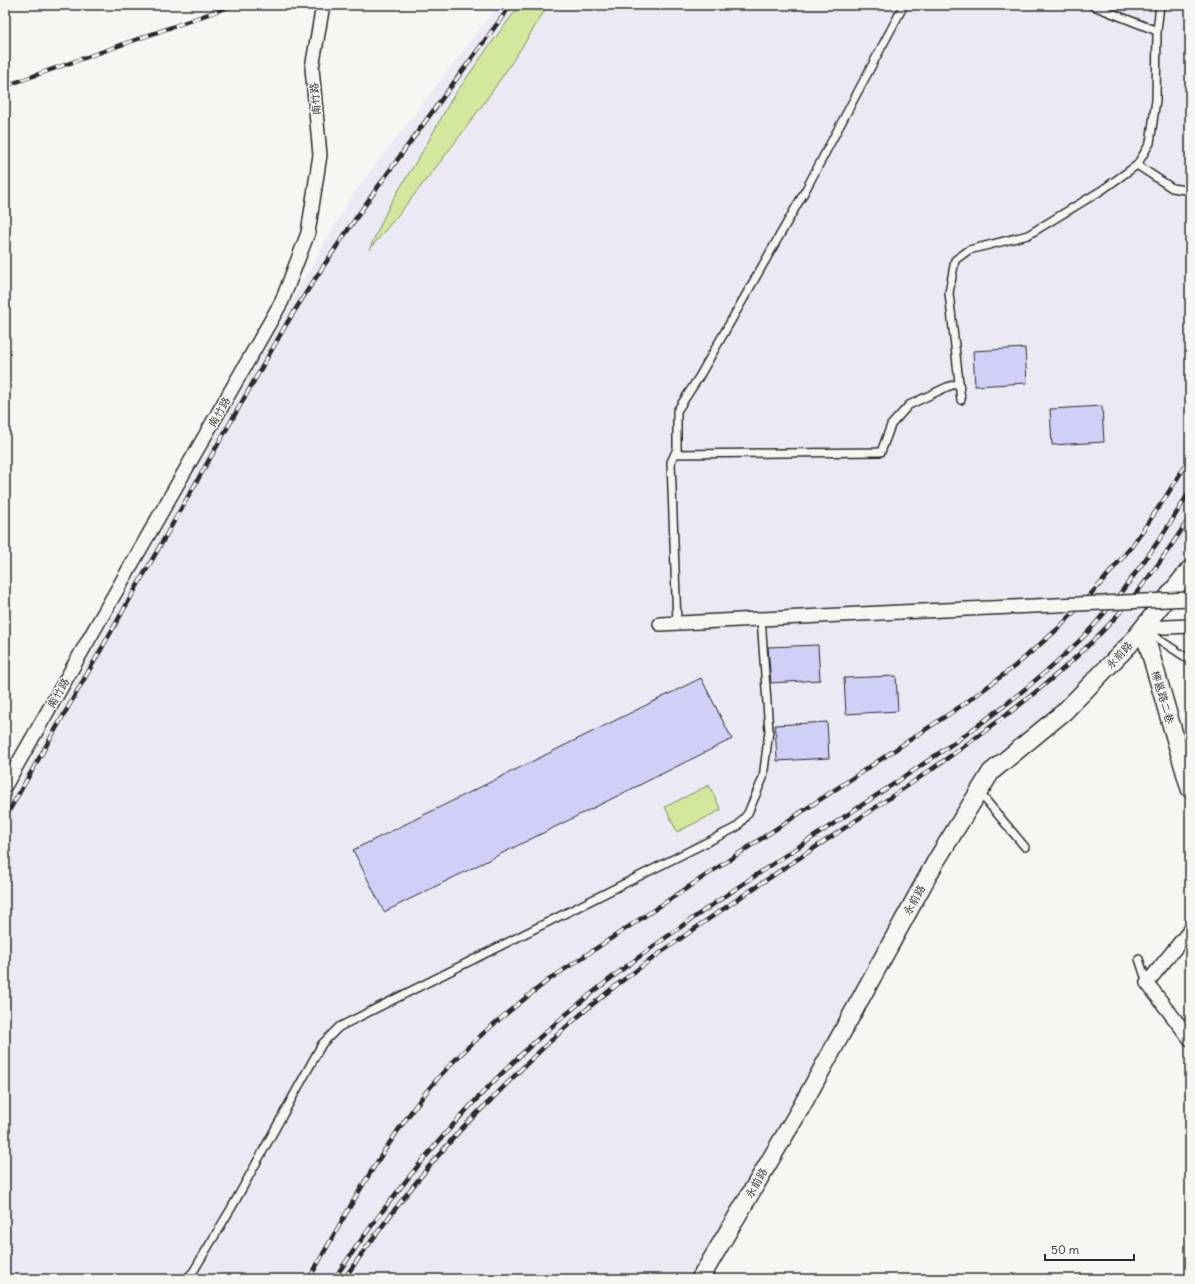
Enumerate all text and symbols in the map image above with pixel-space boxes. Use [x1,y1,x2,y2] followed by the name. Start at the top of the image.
[307,82,323,116] street label: 南竹路
[205,394,233,430] street label: 南竹路
[1103,638,1135,672] street label: 永前路
[1149,669,1177,725] street label: 柳邕路二巷
[44,675,72,711] street label: 南竹路
[900,882,928,918] street label: 永前路
[742,1165,770,1201] street label: 永前路
[1045,1236,1134,1262] scale bar
[1051,1242,1080,1257] text: 50 m

